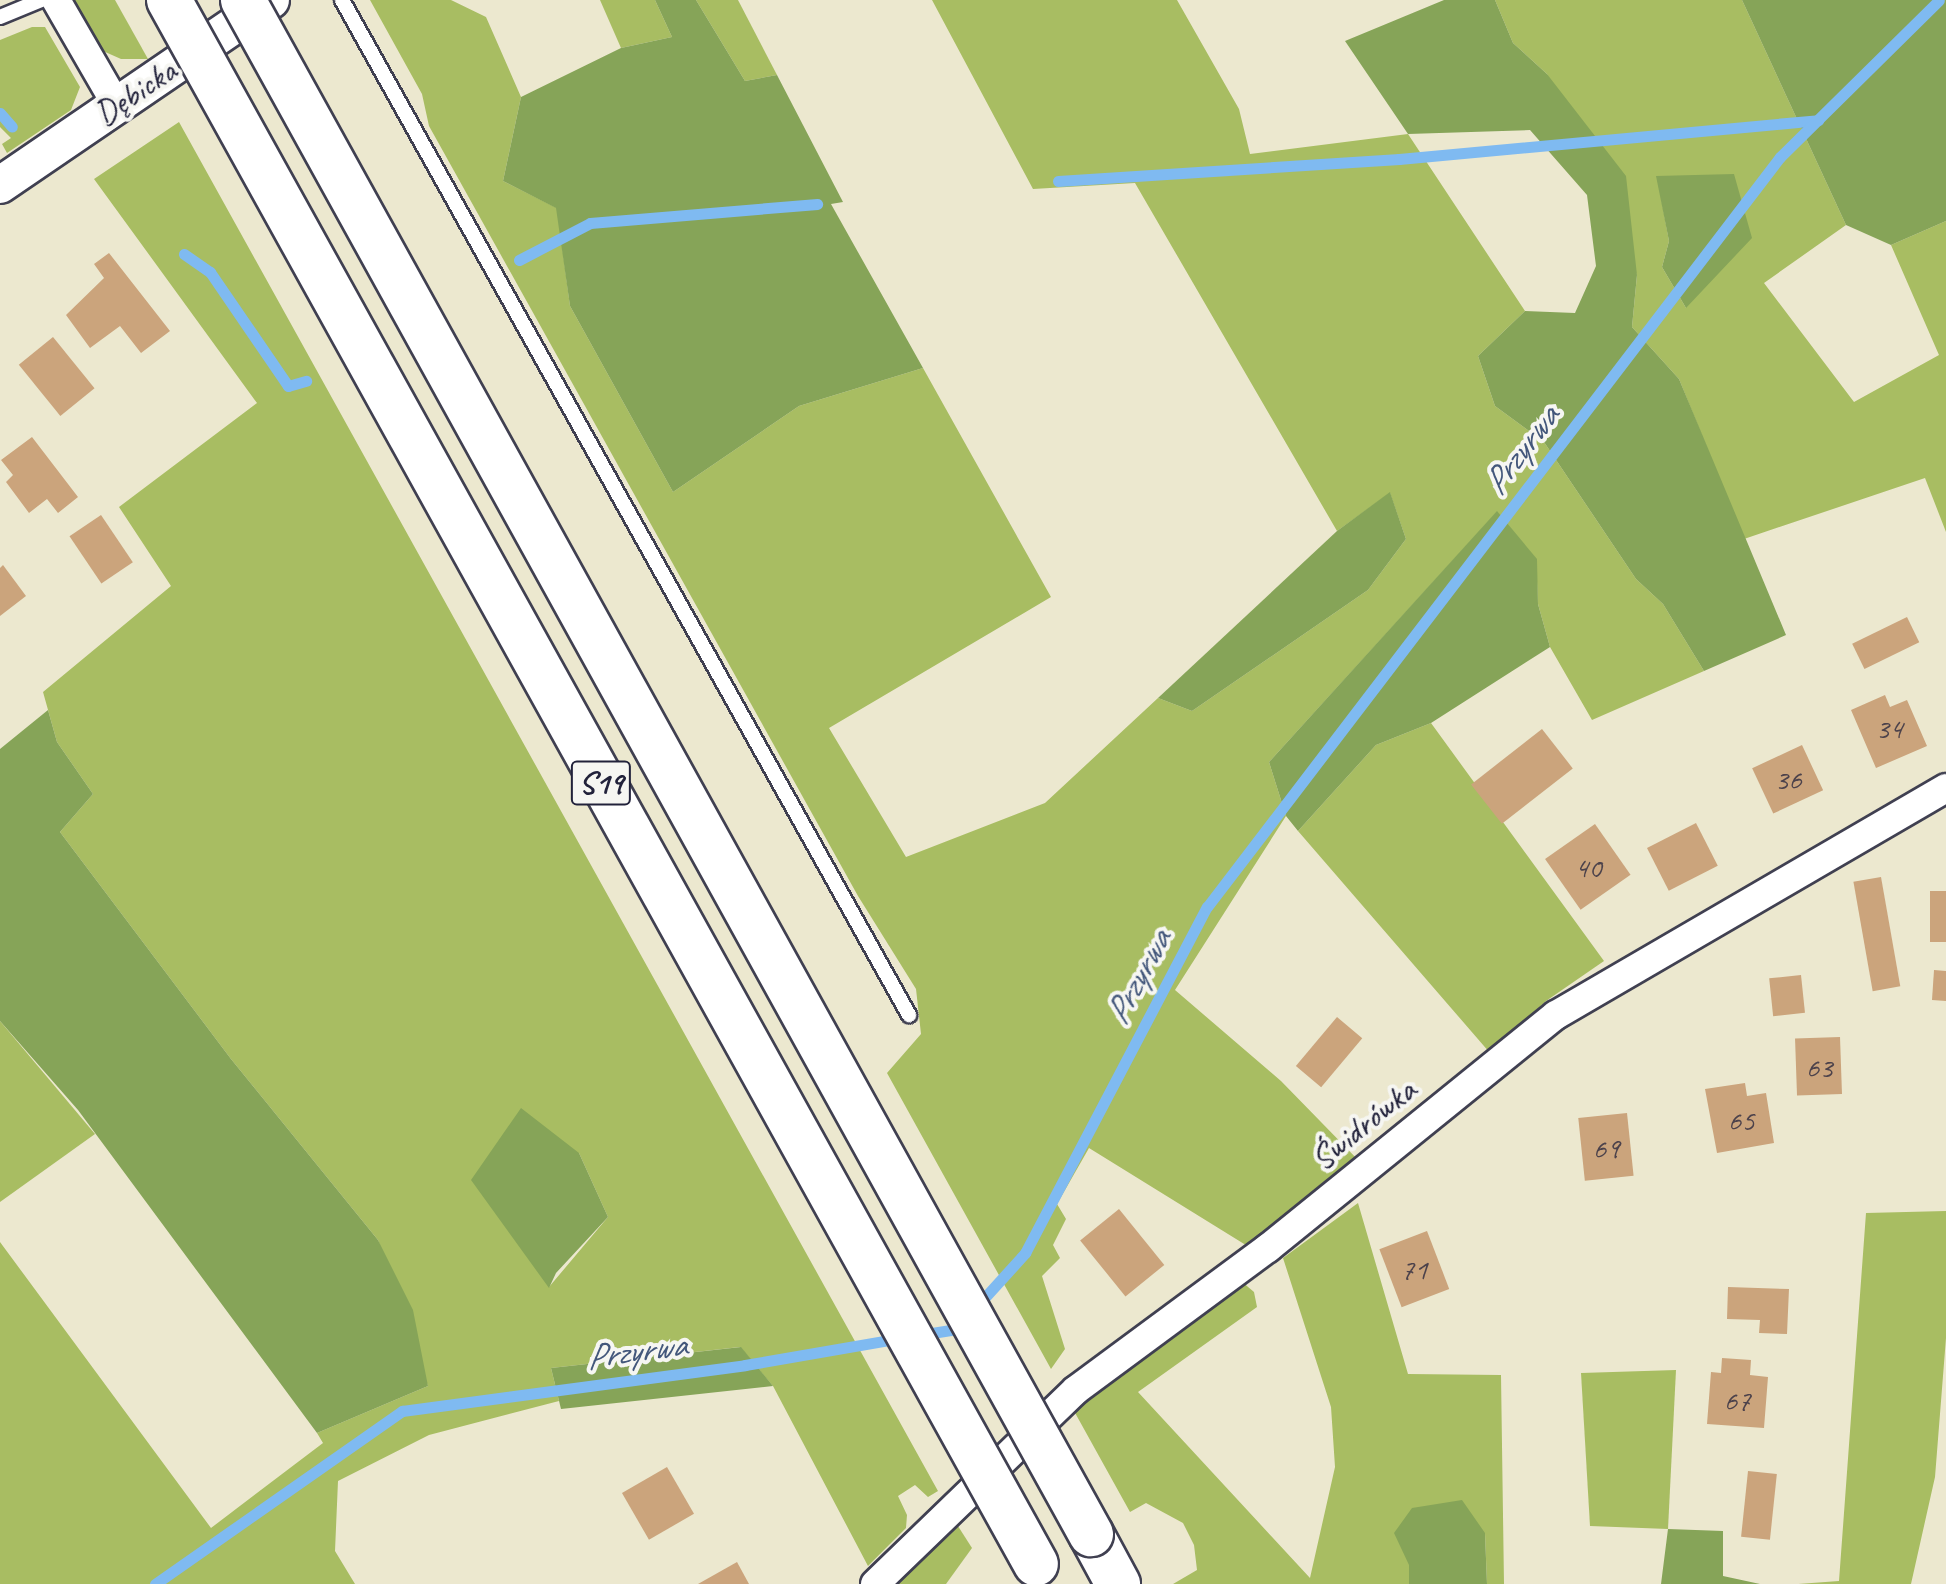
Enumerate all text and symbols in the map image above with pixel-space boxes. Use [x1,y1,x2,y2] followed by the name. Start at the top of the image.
[86,50,184,134] street label: Dębicka
[1473,397,1569,503] water label: Przyrwa
[1876,710,1902,746] house number: 34
[569,755,633,811] road number: S19
[1775,761,1801,797] house number: 36
[1575,849,1601,885] house number: 40
[1095,922,1181,1032] water label: Przyrwa
[1806,1049,1832,1085] house number: 63
[1302,1069,1424,1179] street label: Świdrówka
[1728,1102,1754,1138] house number: 65
[1593,1130,1619,1166] house number: 69
[1401,1251,1427,1287] house number: 71
[583,1323,689,1379] water label: Przyrwa
[1724,1382,1750,1418] house number: 67

